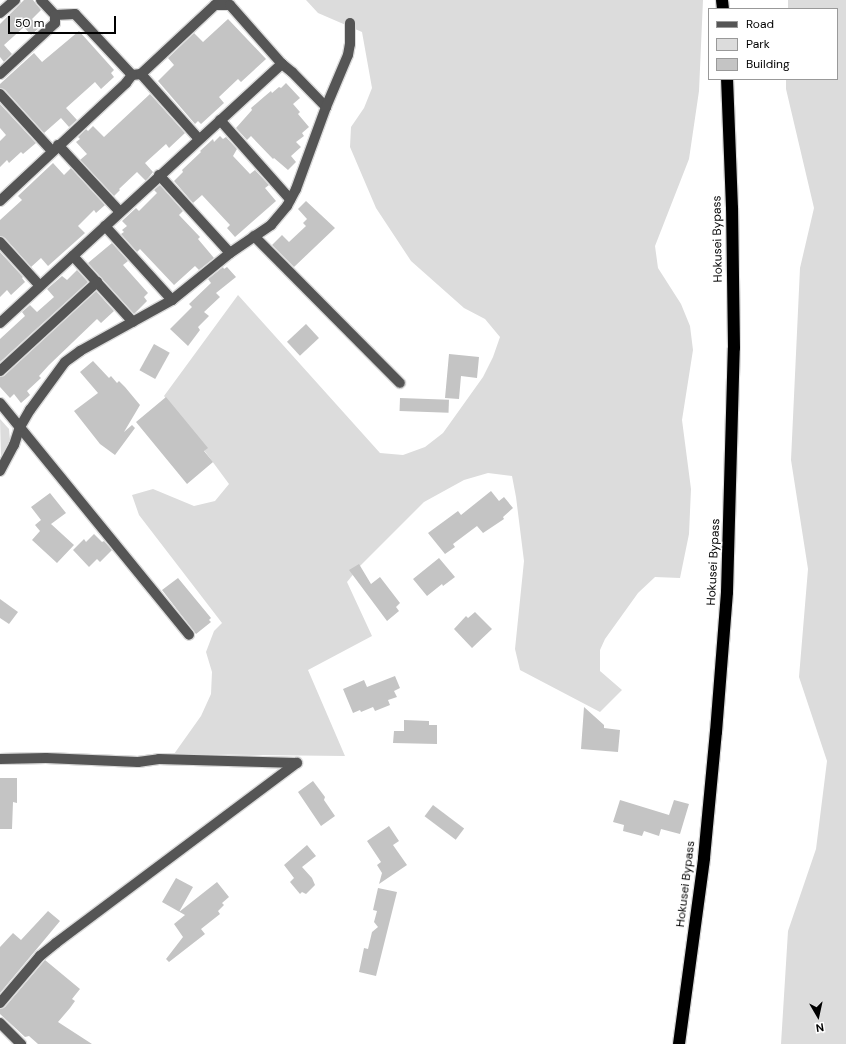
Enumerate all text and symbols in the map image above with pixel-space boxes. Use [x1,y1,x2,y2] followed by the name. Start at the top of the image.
[10,8,118,34] scale bar
[708,8,838,80] legend
[15,15,44,31] text: 50 m
[746,16,774,32] text: Road
[746,36,770,52] text: Park
[746,56,790,72] text: Building
[710,195,726,283] street label: Hokusei Bypass
[705,518,723,606] street label: Hokusei Bypass
[674,840,698,928] street label: Hokusei Bypass
[798,996,838,1036] north arrow
[815,1020,825,1035] text: N

